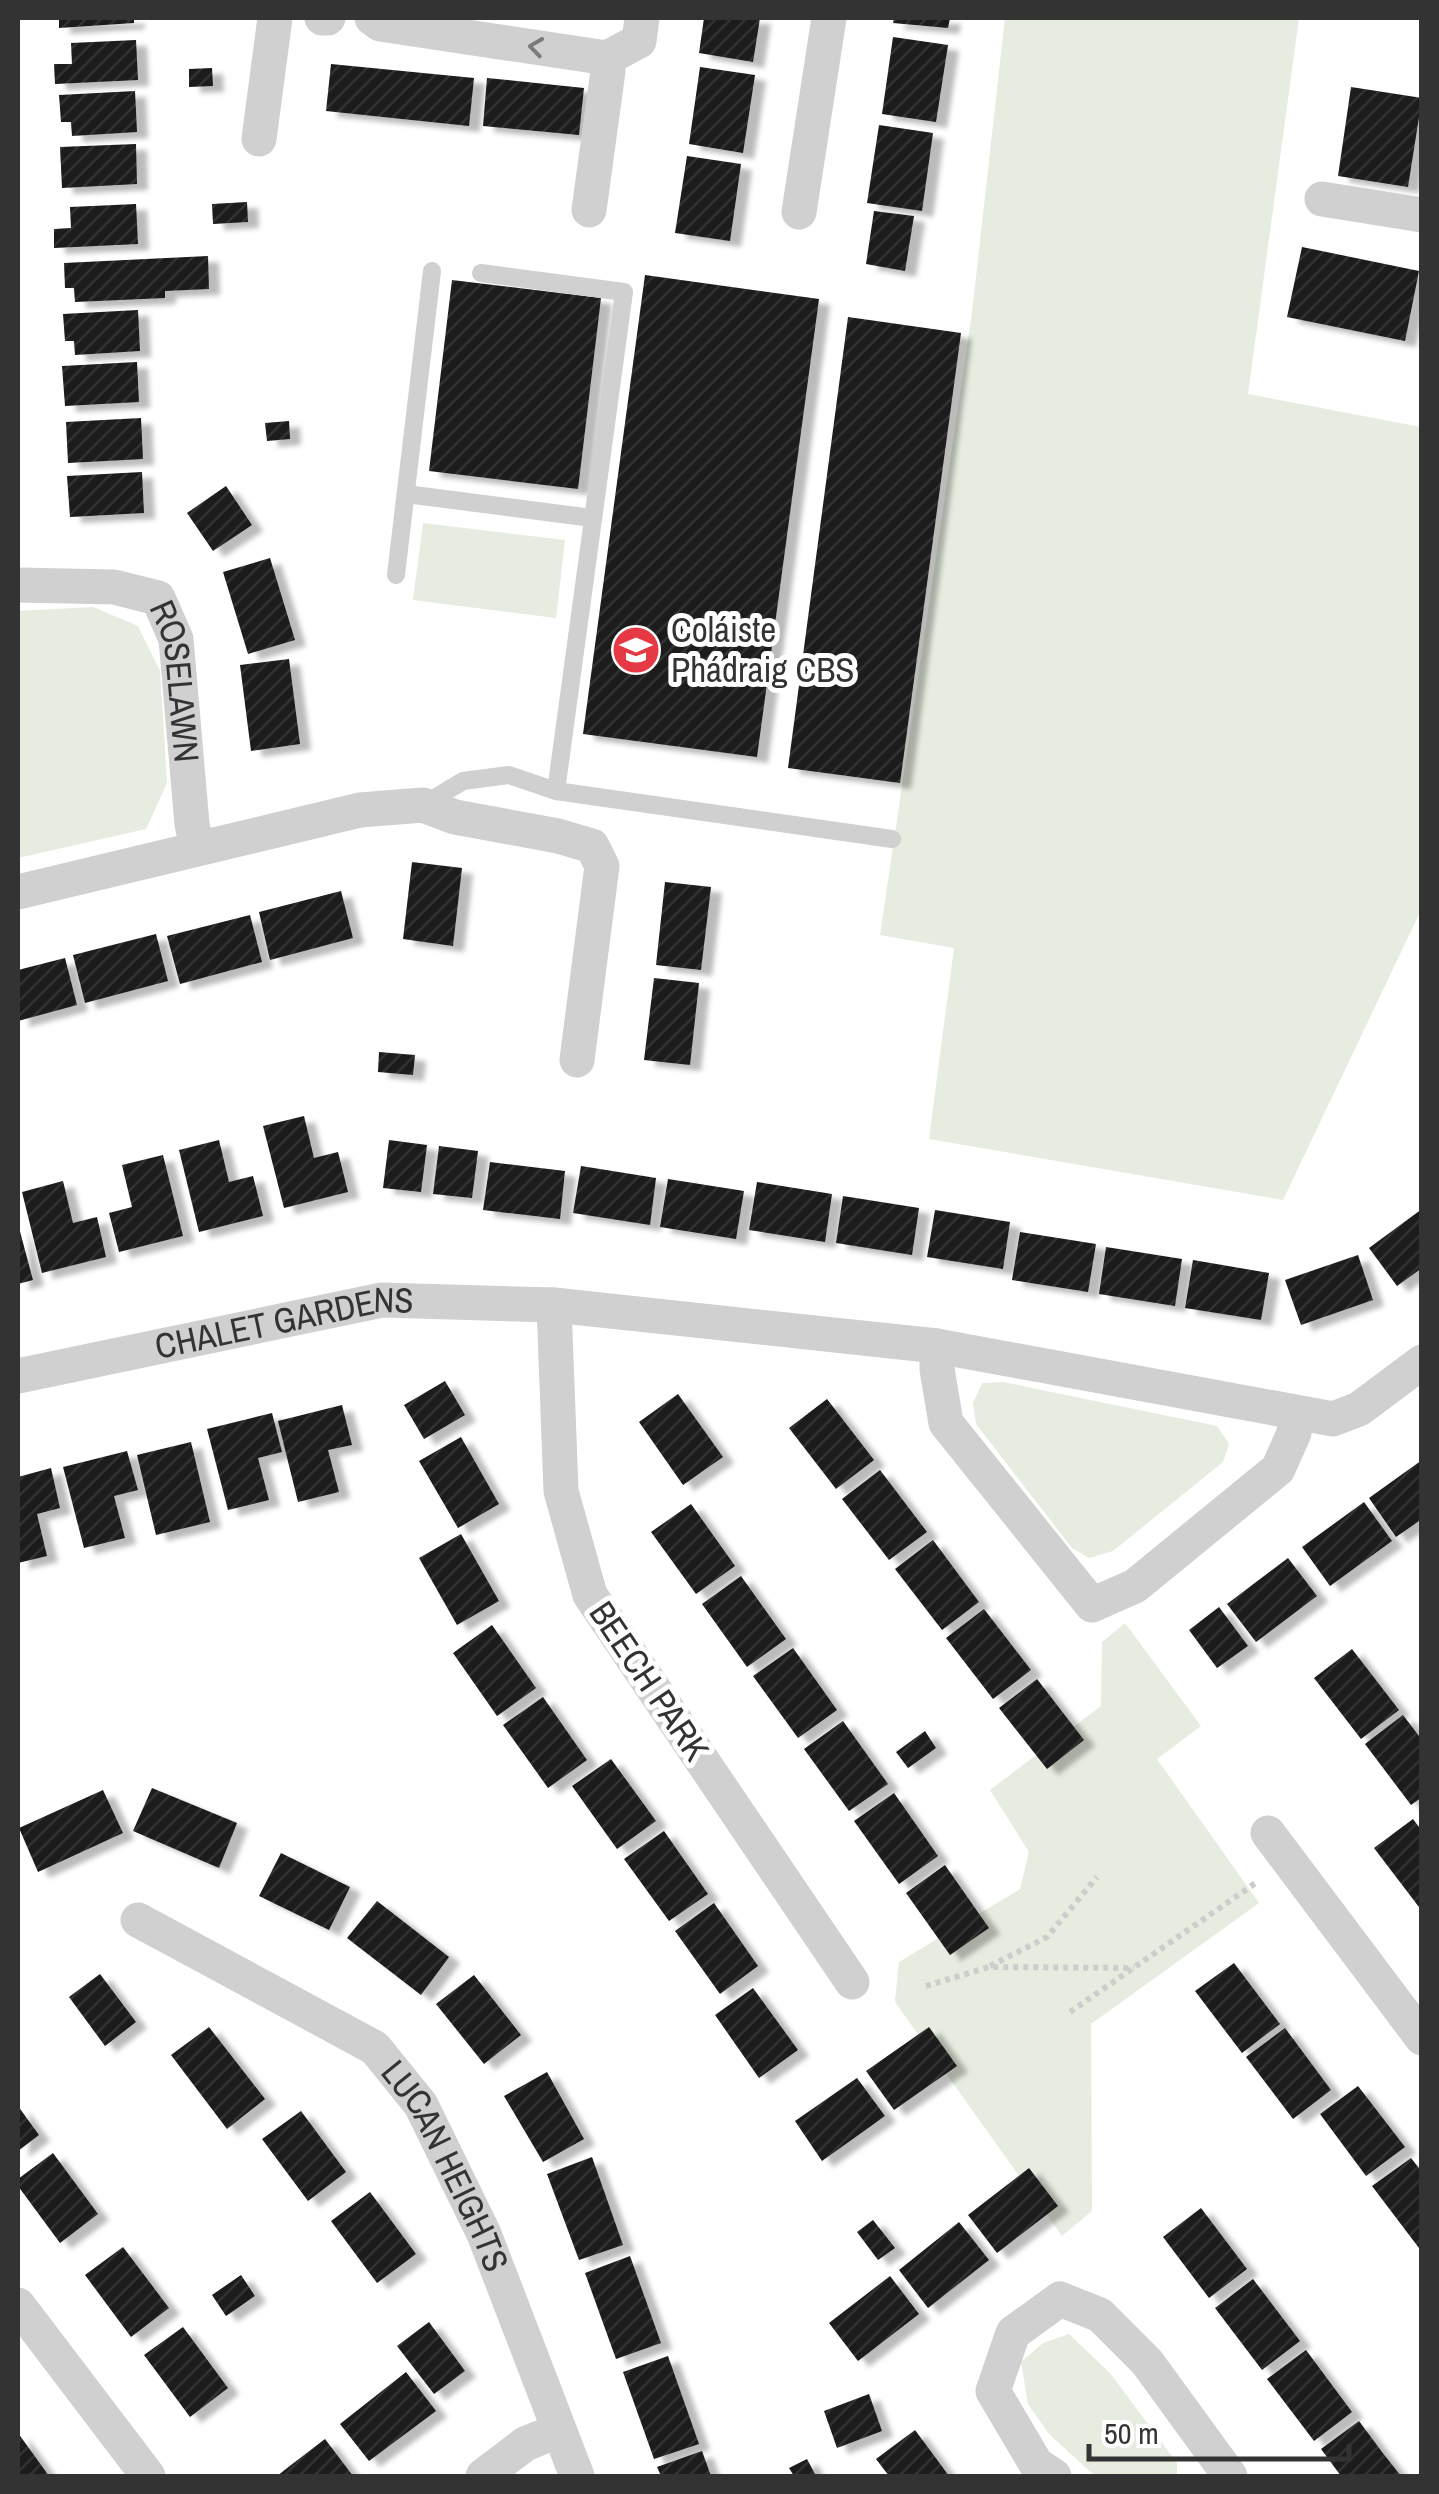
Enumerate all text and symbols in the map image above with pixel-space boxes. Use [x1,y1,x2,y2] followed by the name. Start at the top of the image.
[527,38,544,59] one-way arrow
[139,593,211,764] street label: ROSELAWN
[671,606,854,693] place label: Coláiste Phádraig CBS
[610,624,662,676] school or university icon: Coláiste Phádraig CBS
[151,1276,414,1370] street label: CHALET GARDENS
[579,1592,720,1770] street label: BEECH PARK
[371,2050,520,2278] street label: LUCAN HEIGHTS
[1089,2399,1349,2461] scale bar
[1104,2413,1159,2453] text: 50 m

